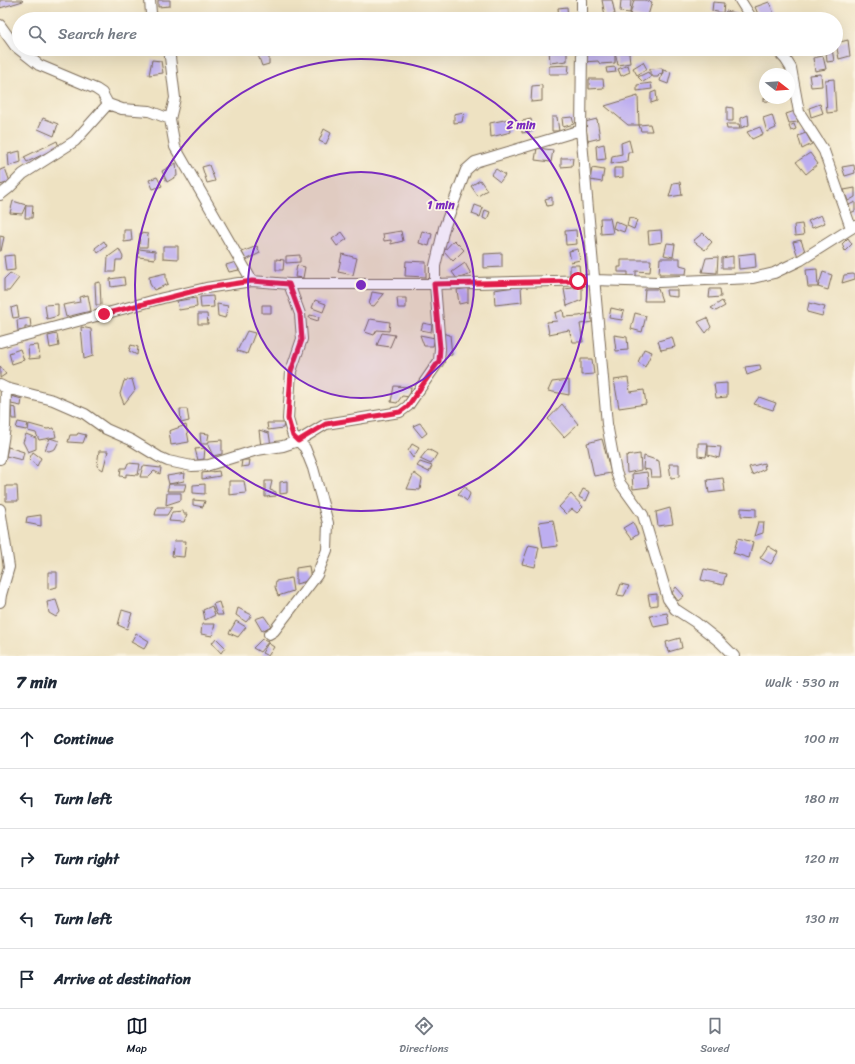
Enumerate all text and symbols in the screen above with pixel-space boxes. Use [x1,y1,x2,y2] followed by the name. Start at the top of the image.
[12,12,843,56] search box
[58,21,137,47] text: Search here
[26,23,48,45] icon: search
[759,68,795,104] north arrow
[505,114,536,136] text: 2 min
[427,194,455,216] text: 1 min
[569,272,587,290] route start
[354,278,368,292] centre of rings
[95,305,113,323] route end
[16,667,57,697] text: 7 min
[765,671,839,694] text: Walk · 530 m
[54,726,114,752] text: Continue
[804,727,839,750] text: 100 m
[16,728,38,750] icon: ahead
[54,786,112,812] text: Turn left
[804,787,839,810] text: 180 m
[16,788,38,810] icon: left
[54,846,119,872] text: Turn right
[804,847,839,870] text: 120 m
[16,848,38,870] icon: right
[54,906,112,932] text: Turn left
[805,907,839,930] text: 130 m
[16,908,38,930] icon: left
[54,966,191,992] text: Arrive at destination
[16,968,38,990] icon: arrive
[126,1015,148,1058] tab: Map
[399,1015,449,1058] tab: Directions
[700,1015,729,1058] tab: Saved

